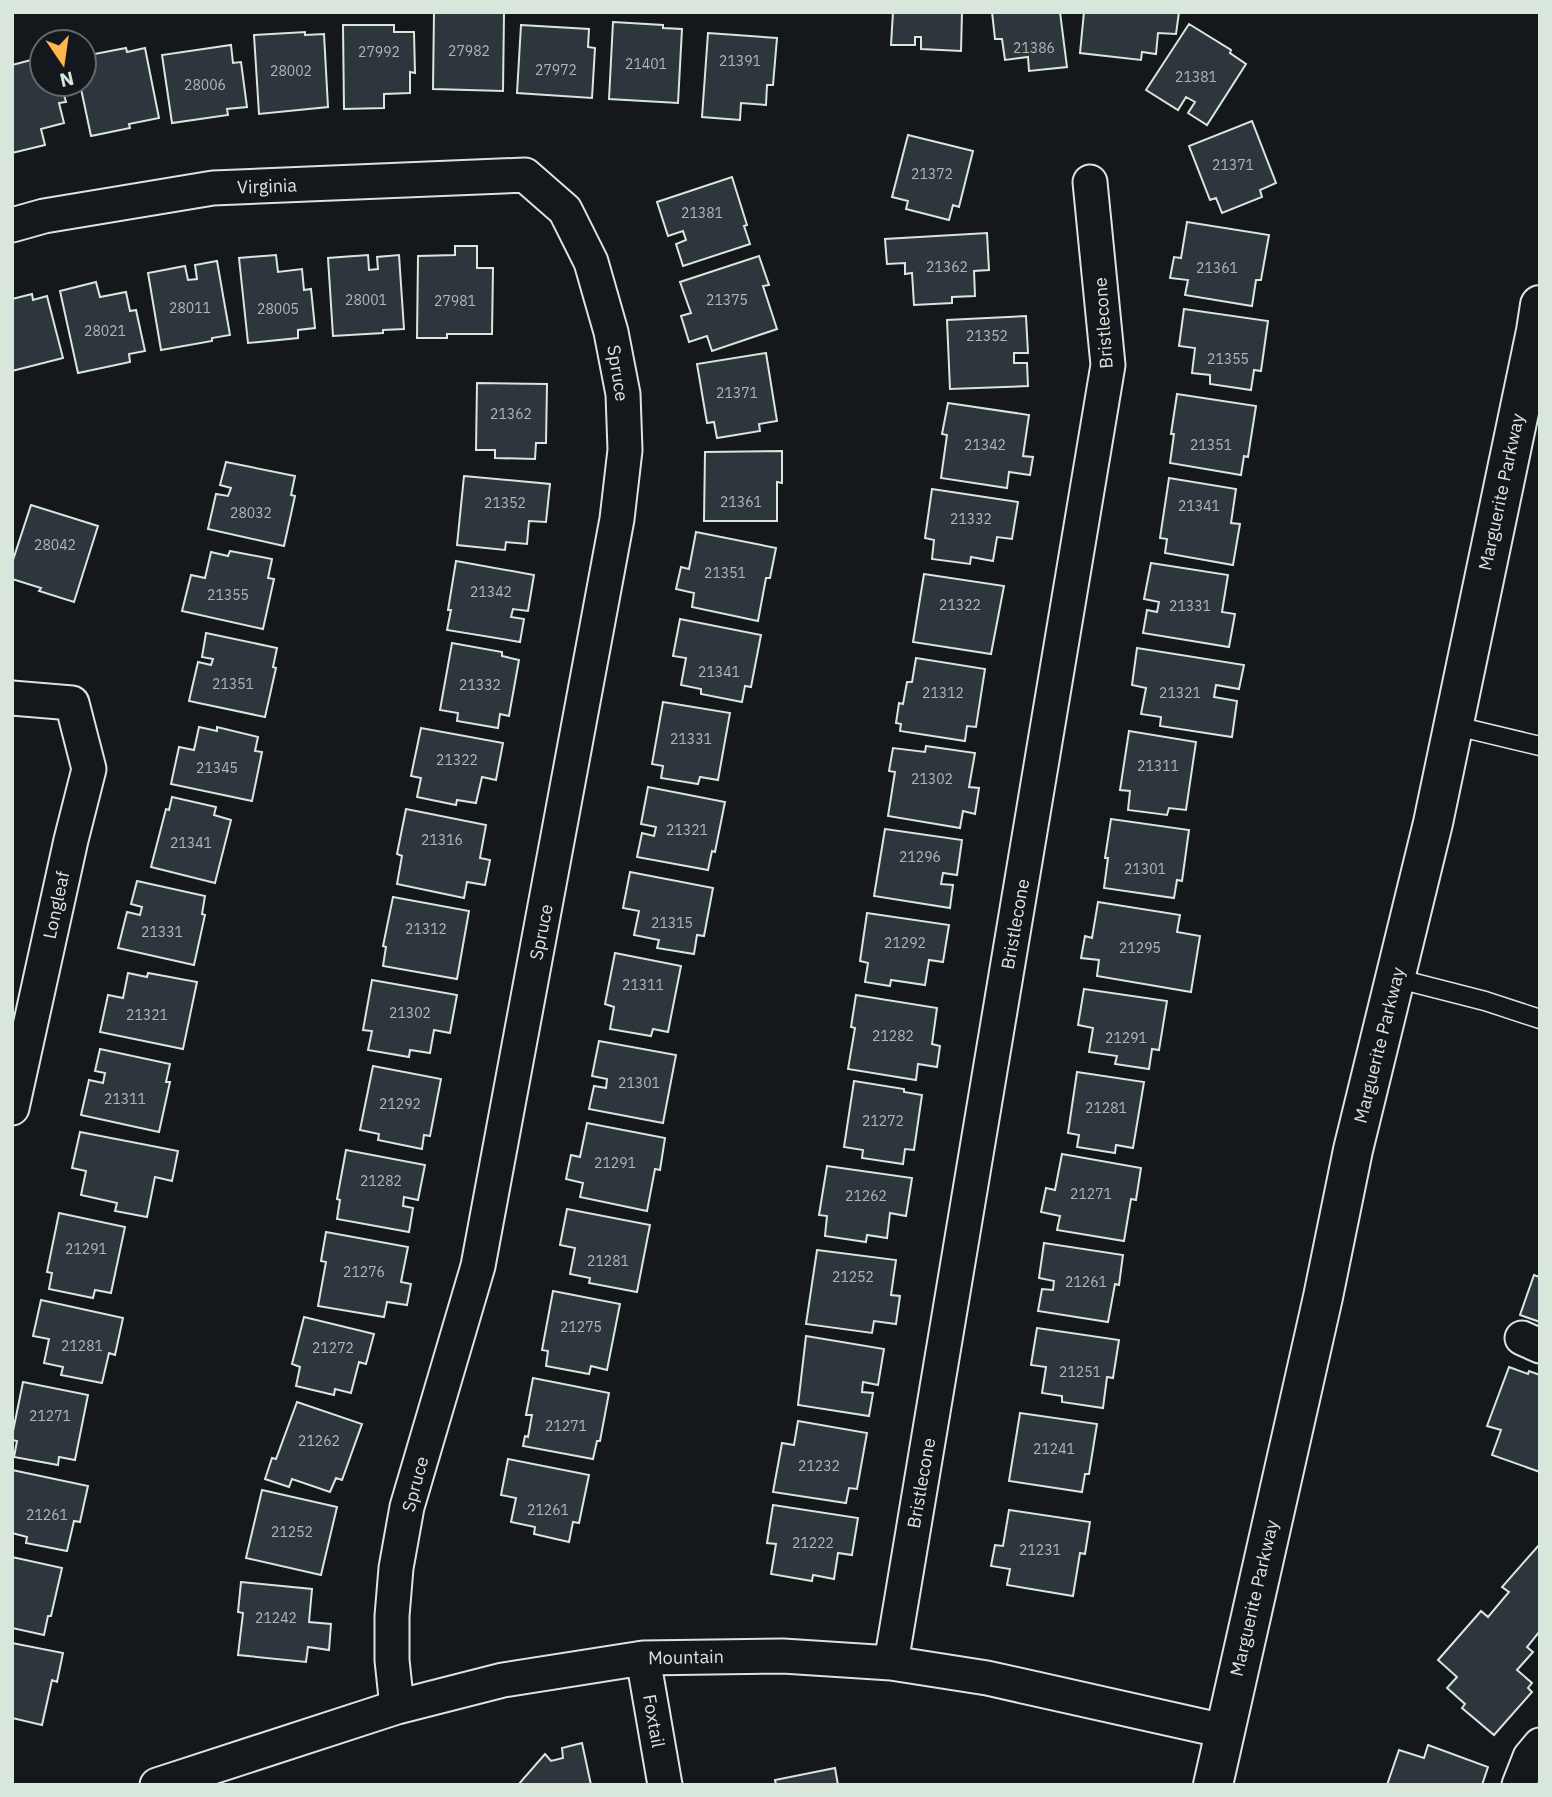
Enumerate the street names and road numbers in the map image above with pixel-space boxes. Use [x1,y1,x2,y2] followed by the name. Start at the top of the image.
[237,173,298,199] street label: Virginia
[1088,276,1118,370] street label: Bristlecone
[602,343,634,403] street label: Spruce
[1473,411,1529,573] street label: Marguerite Parkway
[38,869,74,941] street label: Longleaf
[996,877,1034,971] street label: Bristlecone
[524,902,558,962] street label: Spruce
[1348,965,1410,1125] street label: Marguerite Parkway
[902,1436,940,1530] street label: Bristlecone
[397,1454,433,1514] street label: Spruce
[1225,1517,1283,1679] street label: Marguerite Parkway
[648,1645,724,1669] street label: Mountain
[638,1692,670,1750] street label: Foxtail

